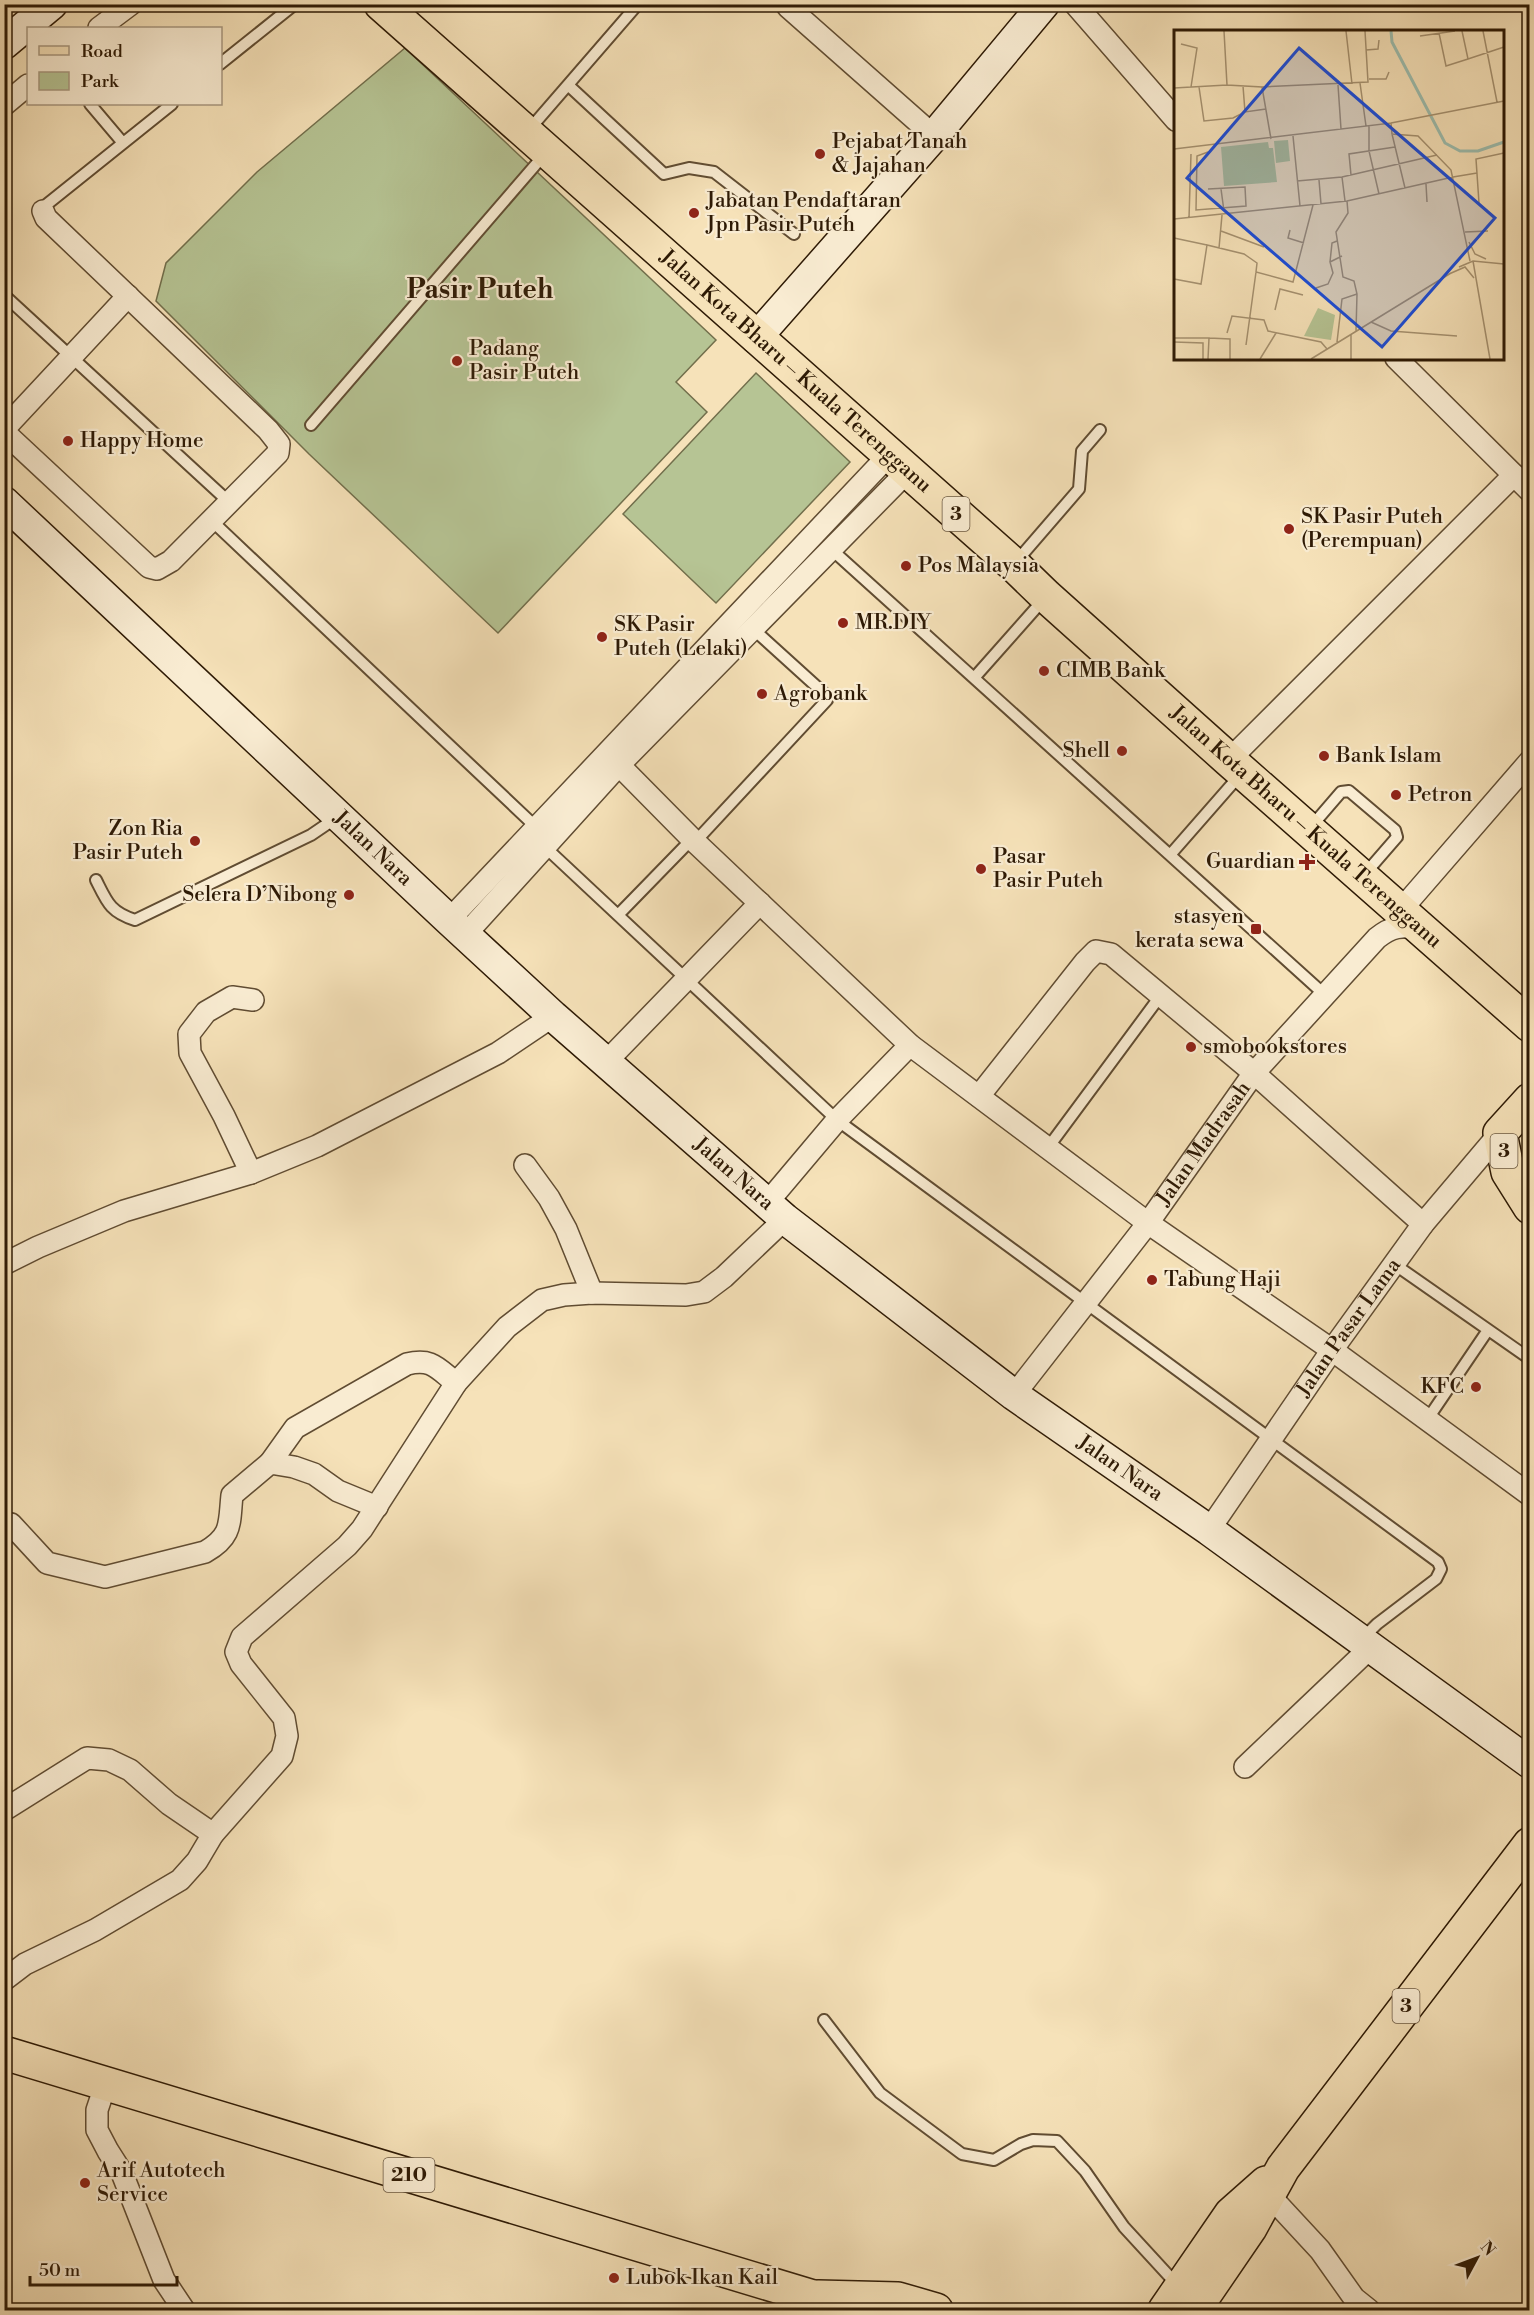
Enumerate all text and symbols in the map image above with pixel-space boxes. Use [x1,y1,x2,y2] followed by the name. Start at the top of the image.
[27,27,222,105] legend
[1174,30,1504,360] inset map
[81,40,124,63] text: Road
[81,70,120,93] text: Park
[832,129,968,179] place label: Pejabat Tanah & Jajahan
[813,147,827,161] marker: Pejabat Tanah & Jajahan
[705,188,901,238] place label: Jabatan Pendaftaran Jpn Pasir Puteh
[687,206,701,220] marker: Jabatan Pendaftaran Jpn Pasir Puteh
[654,244,937,499] street label: Jalan Kota Bharu – Kuala Terengganu
[406,273,554,307] district label: Pasir Puteh
[469,336,580,386] place label: Padang Pasir Puteh
[450,354,464,368] marker: Padang Pasir Puteh
[80,428,204,454] place label: Happy Home
[61,434,75,448] marker: Happy Home
[942,497,970,531] road number: 3
[1301,504,1443,554] place label: SK Pasir Puteh (Perempuan)
[1282,522,1296,536] marker: SK Pasir Puteh (Perempuan)
[918,553,1039,579] place label: Pos Malaysia
[899,559,913,573] marker: Pos Malaysia
[855,610,932,636] place label: MR.DIY
[614,612,747,662] place label: SK Pasir Puteh (Lelaki)
[836,616,850,630] marker: MR.DIY
[595,630,609,644] marker: SK Pasir Puteh (Lelaki)
[1056,658,1166,684] place label: CIMB Bank
[1037,664,1051,678] marker: CIMB Bank
[773,681,868,707] place label: Agrobank
[755,687,769,701] marker: Agrobank
[1164,699,1447,954] street label: Jalan Kota Bharu – Kuala Terengganu
[1062,738,1110,764] place label: Shell
[1335,743,1442,769] place label: Bank Islam
[1115,744,1129,758] marker: Shell
[1317,749,1331,763] marker: Bank Islam
[1408,782,1473,808] place label: Petron
[1389,788,1403,802] marker: Petron
[327,804,418,892] street label: Jalan Nara
[73,816,183,866] place label: Zon Ria Pasir Puteh
[188,834,202,848] marker: Zon Ria Pasir Puteh
[993,844,1104,894] place label: Pasar Pasir Puteh
[1206,849,1295,875] place label: Guardian
[1300,855,1314,869] marker: Guardian
[974,862,988,876] marker: Pasar Pasir Puteh
[182,882,337,908] place label: Selera D’Nibong
[342,888,356,902] marker: Selera D’Nibong
[1135,904,1244,954] place label: stasyen kerata sewa
[1249,922,1263,936] marker: stasyen kerata sewa
[1203,1034,1347,1060] place label: smobookstores
[1184,1040,1198,1054] marker: smobookstores
[1151,1076,1257,1212] street label: Jalan Madrasah
[687,1131,780,1217] street label: Jalan Nara
[1490,1134,1518,1168] road number: 3
[1290,1253,1407,1403] street label: Jalan Pasar Lama
[1164,1267,1281,1293] place label: Tabung Haji
[1145,1273,1159,1287] marker: Tabung Haji
[1420,1374,1464,1400] place label: KFC
[1469,1380,1483,1394] marker: KFC
[1071,1429,1168,1507] street label: Jalan Nara
[1392,1989,1420,2023] road number: 3
[96,2158,226,2208] place label: Arif Autotech Service
[384,2158,434,2192] road number: 210
[78,2176,92,2190] marker: Arif Autotech Service
[1447,2228,1507,2288] north arrow
[1476,2237,1499,2260] text: N
[30,2249,177,2287] scale bar
[39,2259,81,2282] text: 50 m
[626,2265,778,2291] place label: Lubok Ikan Kail
[607,2271,621,2285] marker: Lubok Ikan Kail

